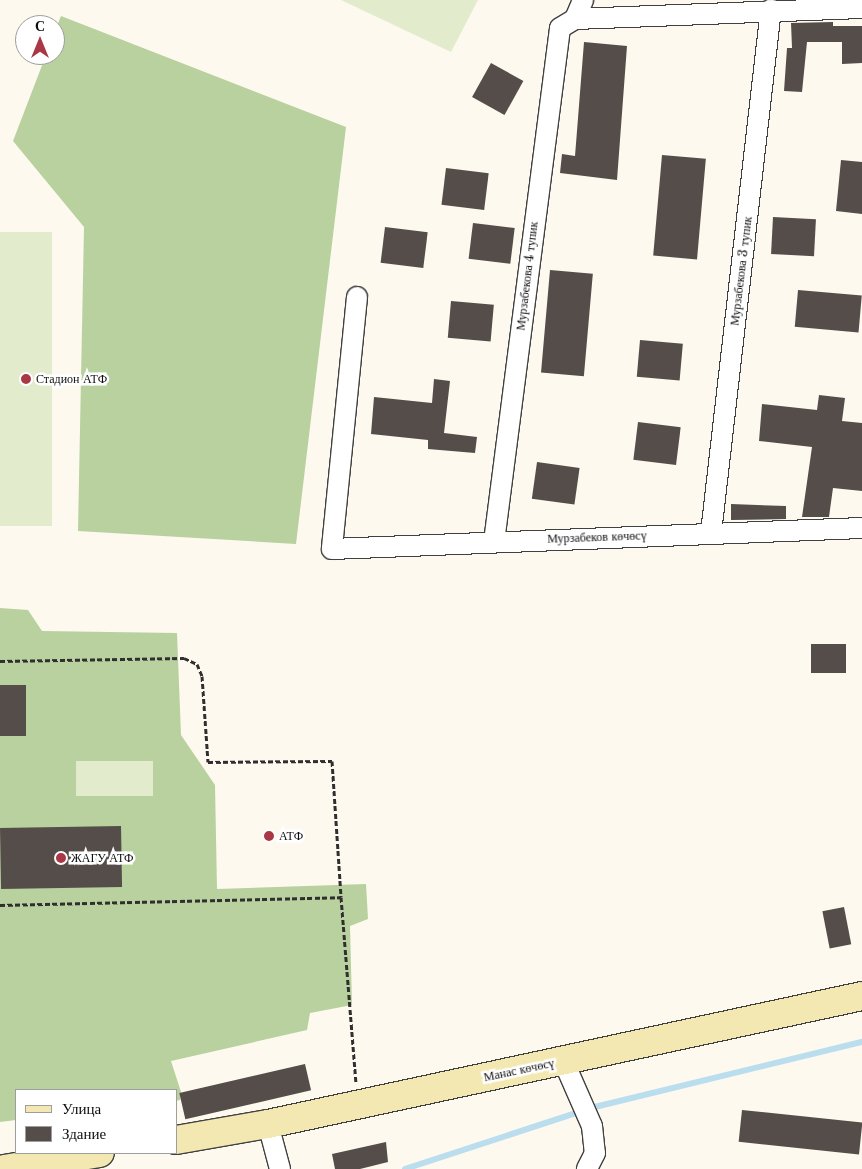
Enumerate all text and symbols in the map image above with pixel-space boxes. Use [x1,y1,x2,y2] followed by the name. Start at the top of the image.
[15,15,65,65] north arrow
[35,17,45,35] text: С
[727,216,755,326] street label: Мурзабекова 3 тупик
[513,221,541,331] street label: Мурзабекова 4 тупик
[36,372,107,386] place label: Стадион АТФ
[20,373,32,385] marker: Стадион АТФ
[547,528,647,546] street label: Мурзабеков көчөсү
[279,829,303,843] place label: АТФ
[263,830,275,842] marker: АТФ
[71,851,133,865] place label: ЖАГУ АТФ
[55,852,67,864] marker: ЖАГУ АТФ
[482,1056,556,1084] street label: Манас көчөсү
[15,1089,178,1154] legend
[62,1099,101,1118] text: Улица
[62,1124,106,1143] text: Здание

